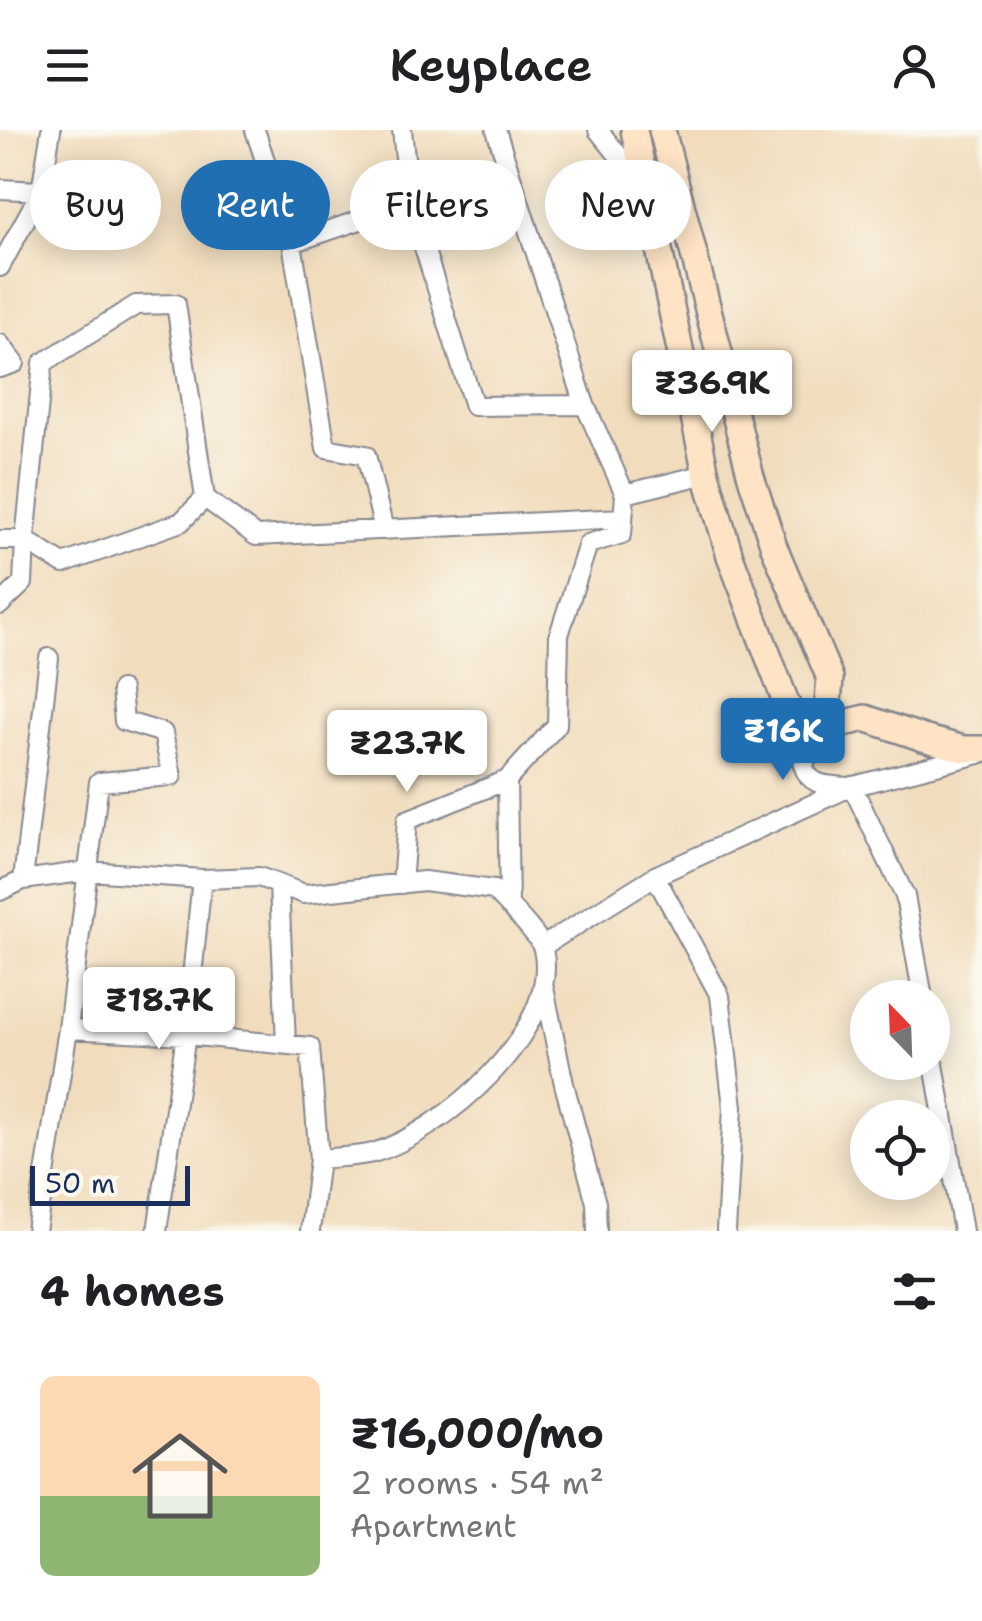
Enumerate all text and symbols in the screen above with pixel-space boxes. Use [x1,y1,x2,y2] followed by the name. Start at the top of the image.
[390,35,592,95] text: Keyplace
[40,38,95,93] icon: menu
[887,38,942,93] icon: person
[30,160,161,250] chip: Buy
[181,160,330,250] chip: Rent
[350,160,525,250] chip: Filters
[545,160,691,250] chip: New
[631,350,793,435] pin: ₹36.9K
[654,361,770,404] text: ₹36.9K
[724,698,842,783] pin: ₹16K
[743,709,823,752] text: ₹16K
[326,710,488,795] pin: ₹23.7K
[349,721,465,764] text: ₹23.7K
[78,967,240,1052] pin: ₹18.7K
[105,978,213,1021] text: ₹18.7K
[850,980,950,1080] north arrow
[850,980,950,1200] map controls
[850,1100,950,1200] button: locate
[30,1161,190,1206] scale bar
[45,1164,115,1202] text: 50 m
[40,1263,225,1319] text: 4 homes
[887,1264,942,1319] icon: filters
[350,1405,604,1461] text: ₹16,000/mo
[120,1416,240,1536] icon: home
[350,1461,604,1504] text: 2 rooms · 54 m²
[350,1504,517,1547] text: Apartment

